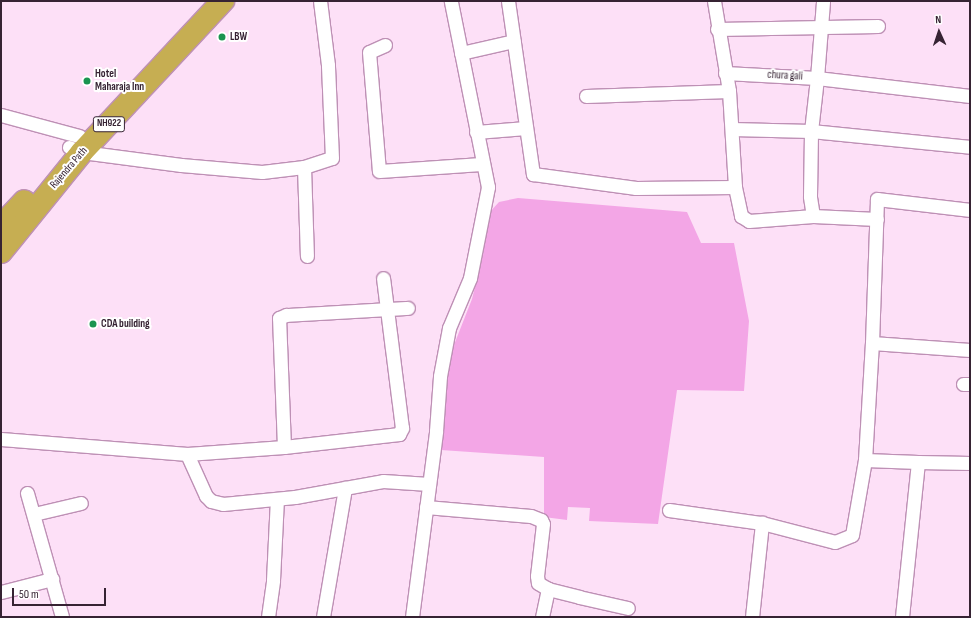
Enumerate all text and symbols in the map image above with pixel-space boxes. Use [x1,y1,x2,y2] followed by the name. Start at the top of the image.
[919,12,959,52] north arrow
[935,13,942,26] text: N
[230,30,247,44] place label: LBW
[217,32,227,42] marker: LBW
[95,68,144,94] place label: Hotel Maharaja Inn
[767,68,803,84] street label: chura gali
[82,76,92,86] marker: Hotel Maharaja Inn
[92,116,126,132] road number: NH922
[47,145,91,191] street label: Rajendra Path
[101,317,150,331] place label: CDA building
[88,319,98,329] marker: CDA building
[14,580,108,606] scale bar
[19,587,39,602] text: 50 m

